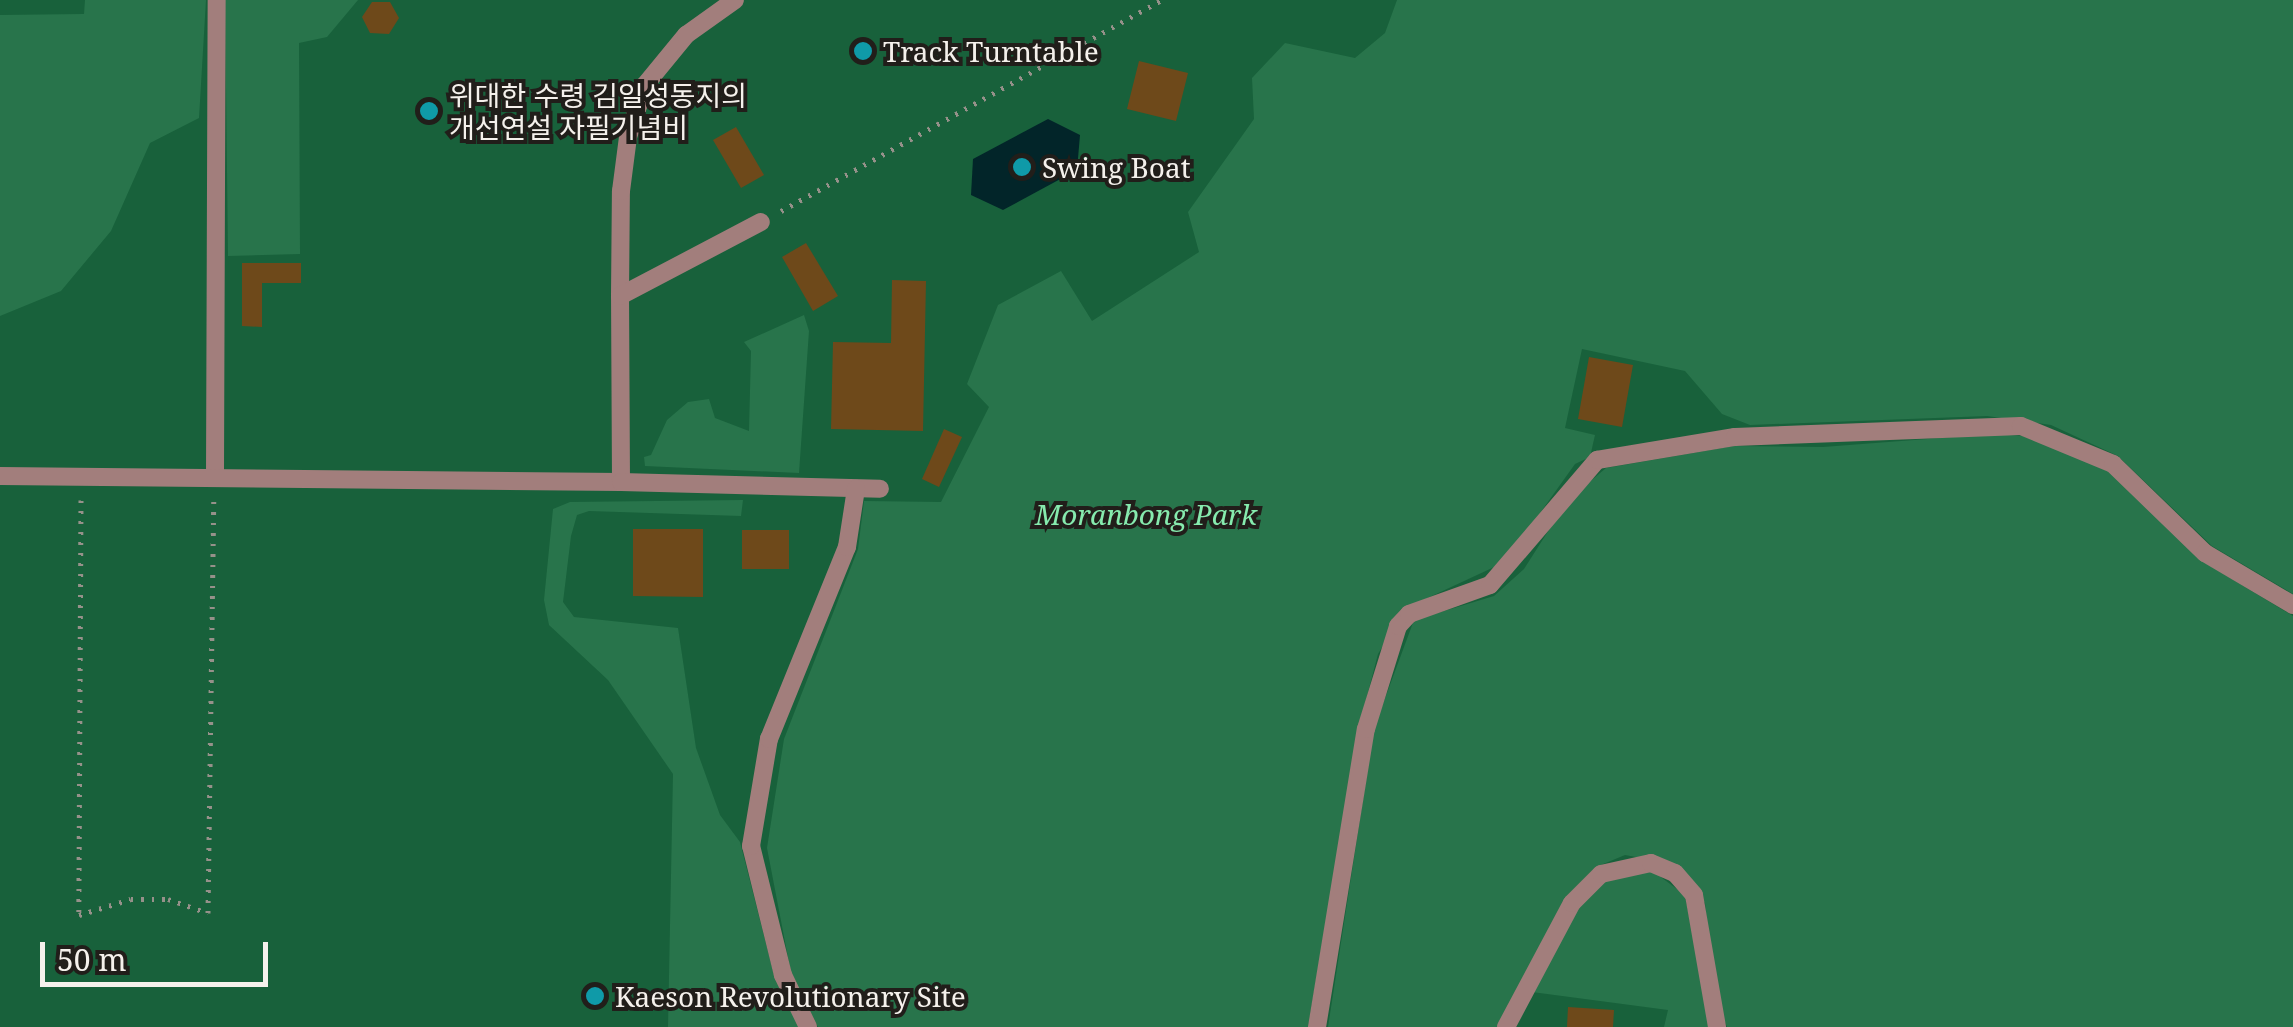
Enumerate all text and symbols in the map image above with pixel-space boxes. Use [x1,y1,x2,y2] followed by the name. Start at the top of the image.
[883,34,1099,68] place label: Track Turntable
[852,40,874,62] marker: Track Turntable
[449,78,747,144] place label: 위대한 수령 김일성동지의 개선연설 자필기념비
[418,100,440,122] marker: 위대한 수령 김일성동지의 개선연설 자필기념비
[1042,150,1191,184] place label: Swing Boat
[1011,156,1033,178] marker: Swing Boat
[1035,497,1257,531] park label: Moranbong Park
[45,922,272,984] scale bar
[57,939,127,980] text: 50 m
[615,979,966,1013] place label: Kaeson Revolutionary Site
[584,985,606,1007] marker: Kaeson Revolutionary Site

